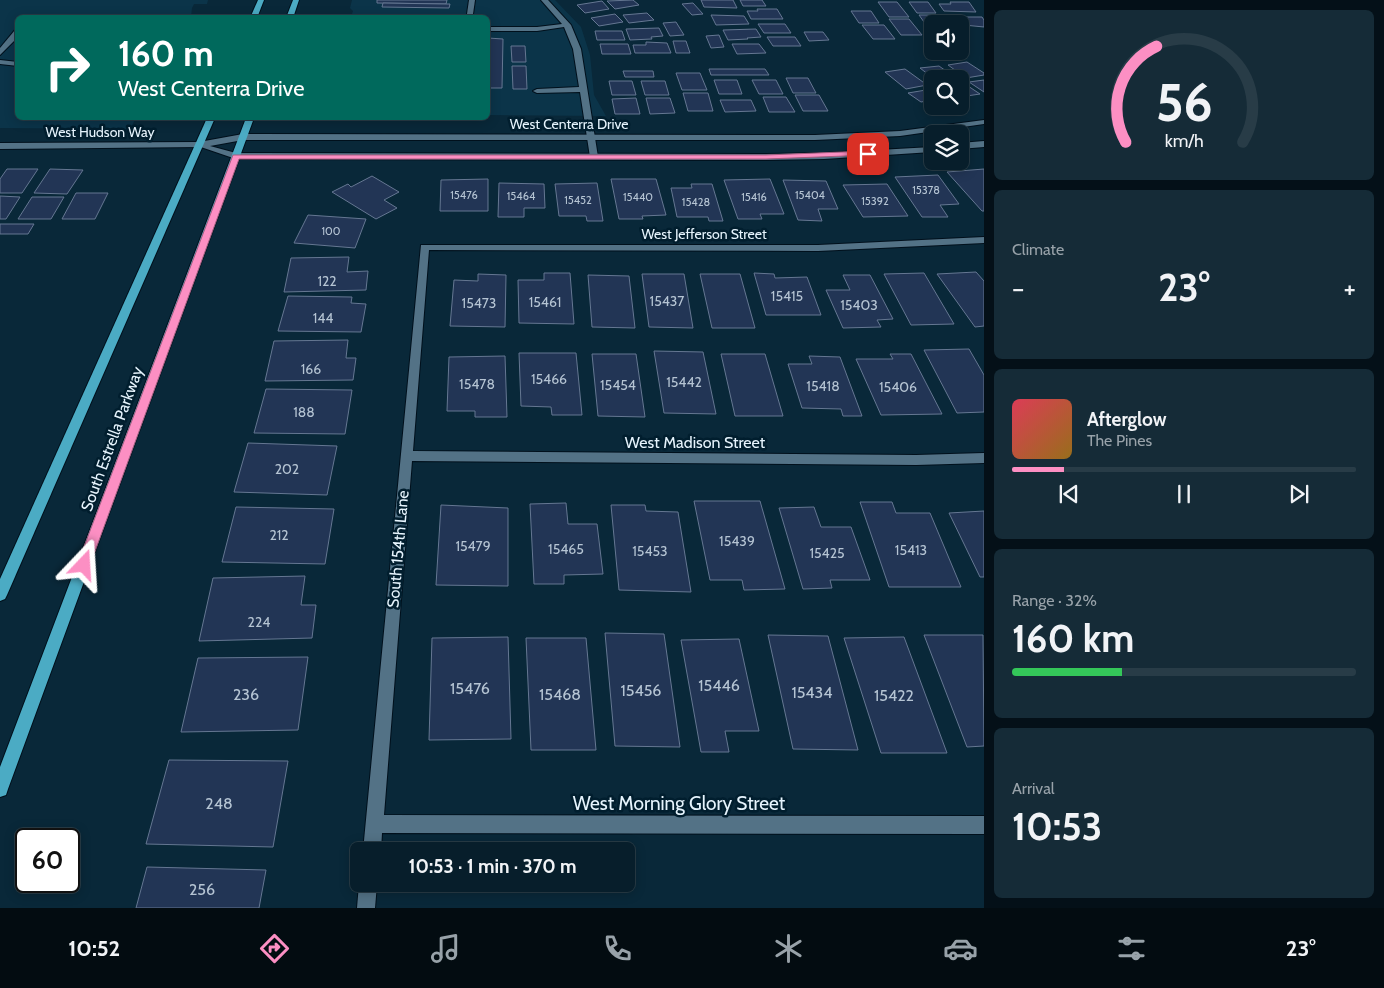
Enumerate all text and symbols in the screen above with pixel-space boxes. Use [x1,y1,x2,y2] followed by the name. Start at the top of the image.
[924,15,969,170] map controls
[924,15,969,60] button: sound
[118,32,214,75] text: 160 m
[35,35,100,100] icon: right
[924,70,969,115] button: search
[1155,71,1213,134] text: 56
[118,75,305,102] text: West Centerra Drive
[510,115,628,133] street label: West Centerra Drive
[45,123,155,141] street label: West Hudson Way
[924,125,969,170] button: layers
[1164,130,1204,151] text: km/h
[847,133,889,175] pin
[854,140,882,168] icon: arrive
[912,183,940,197] house number: 15378
[450,188,478,202] house number: 15476
[795,188,826,202] house number: 15404
[507,189,536,203] house number: 15464
[623,190,653,204] house number: 15440
[741,190,767,204] house number: 15416
[564,193,592,207] house number: 15452
[861,194,889,208] house number: 15392
[682,195,710,209] house number: 15428
[322,224,341,238] house number: 100
[641,225,767,243] street label: West Jefferson Street
[1012,240,1064,259] text: Climate
[1158,264,1210,311] text: 23°
[1012,271,1024,305] text: −
[1344,271,1356,305] text: +
[317,272,337,290] house number: 122
[771,287,803,305] house number: 15415
[650,292,684,310] house number: 15437
[529,293,561,311] house number: 15461
[462,294,496,312] house number: 15473
[840,296,878,314] house number: 15403
[313,309,333,327] house number: 144
[301,360,321,378] house number: 166
[77,364,147,514] street label: South Estrella Parkway
[531,370,567,388] house number: 15466
[666,373,702,391] house number: 15442
[459,375,495,393] house number: 15478
[600,376,636,394] house number: 15454
[806,377,840,395] house number: 15418
[879,378,917,396] house number: 15406
[293,403,315,421] house number: 188
[1087,408,1167,431] text: Afterglow
[1087,431,1152,450] text: The Pines
[625,433,766,452] street label: West Madison Street
[275,460,299,478] house number: 202
[1055,480,1083,508] icon: previous
[1170,480,1198,508] icon: pause
[1285,480,1313,508] icon: next
[383,489,413,609] street label: South 154th Lane
[269,526,289,544] house number: 212
[719,532,755,550] house number: 15439
[455,537,491,555] house number: 15479
[57,538,109,590] position arrow
[548,540,584,558] house number: 15465
[895,541,927,559] house number: 15413
[632,542,668,560] house number: 15453
[809,544,845,562] house number: 15425
[1012,591,1097,610] text: Range · 32%
[248,613,270,631] house number: 224
[1012,615,1134,662] text: 160 km
[698,676,740,695] house number: 15446
[450,679,490,698] house number: 15476
[621,681,661,700] house number: 15456
[791,683,833,702] house number: 15434
[233,685,259,704] house number: 236
[539,685,581,704] house number: 15468
[874,686,914,705] house number: 15422
[1012,779,1055,798] text: Arrival
[573,792,786,815] street label: West Morning Glory Street
[205,794,233,813] house number: 248
[1012,803,1102,850] text: 10:53
[15,828,80,893] speed limit sign: 60
[409,855,576,878] text: 10:53 · 1 min · 370 m
[189,880,215,899] house number: 256
[257,931,292,966] icon: directions
[428,931,463,966] icon: music
[600,931,635,966] icon: phone
[771,931,806,966] icon: climate
[943,931,978,966] icon: car
[1114,931,1149,966] icon: filters
[68,935,120,962] text: 10:52
[1286,935,1316,962] text: 23°

